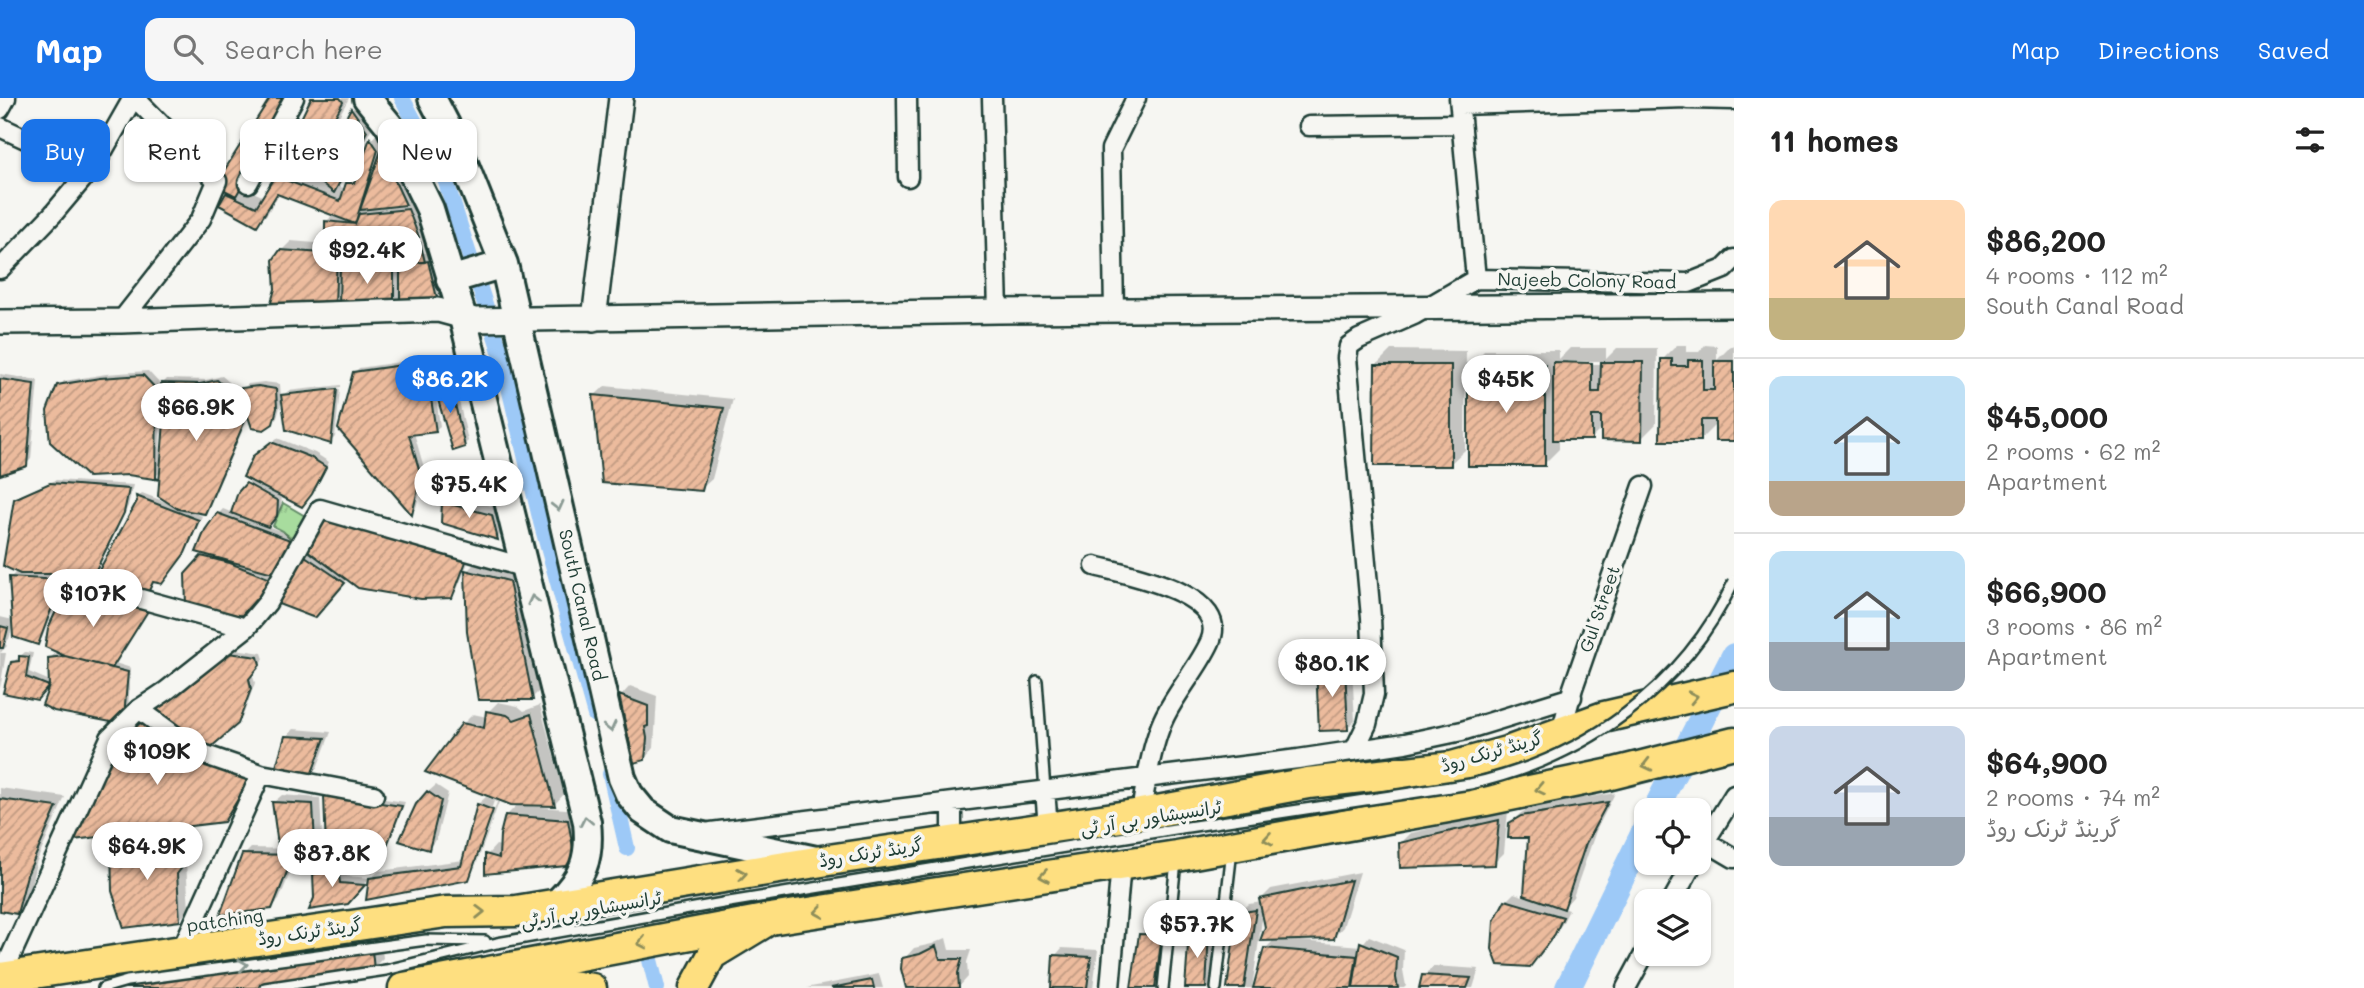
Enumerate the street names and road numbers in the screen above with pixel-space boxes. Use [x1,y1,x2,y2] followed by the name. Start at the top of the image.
[1497,266,1677,294] street label: Najeeb Colony Road
[554,527,612,683] street label: South Canal Road
[1573,562,1625,655] street label: Gul Street
[1438,725,1546,777] street label: گرینڈ ٹرنک روڈ
[1079,794,1224,841] street label: ٹرانسپشاور بی آر ٹی
[817,832,925,872] street label: گرینڈ ٹرنک روڈ
[519,885,664,934] street label: ٹرانسپشاور بی آر ٹی
[185,903,265,937] street label: patching
[256,912,364,950] street label: گرینڈ ٹرنک روڈ

